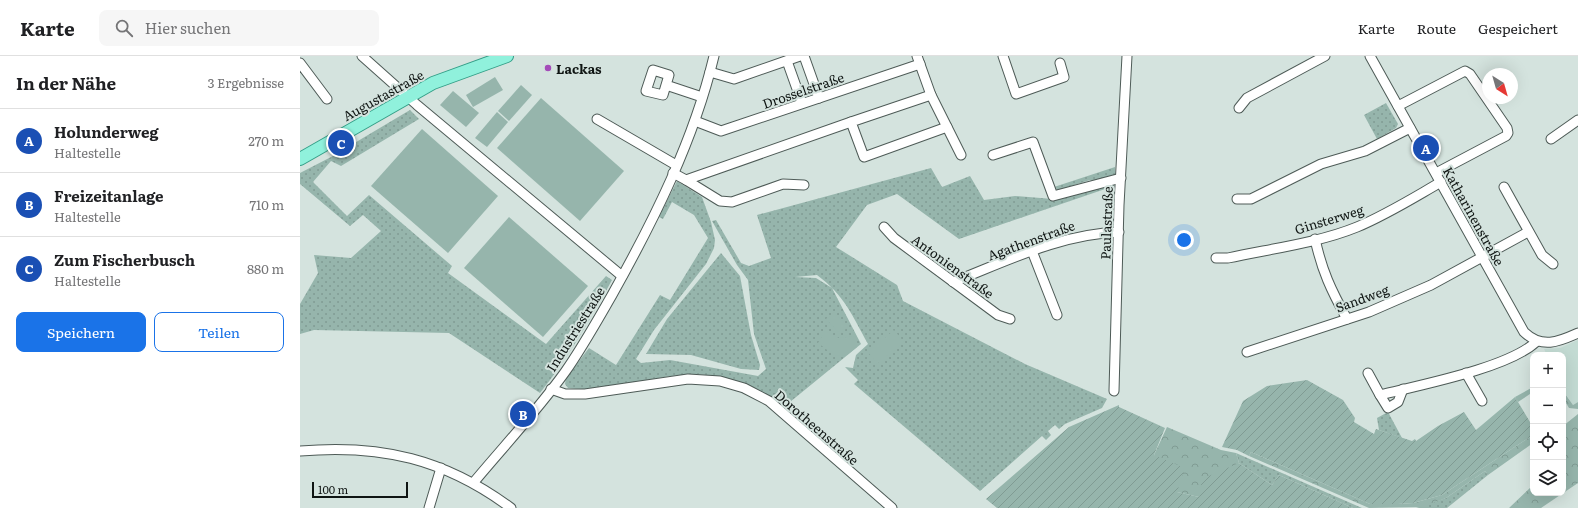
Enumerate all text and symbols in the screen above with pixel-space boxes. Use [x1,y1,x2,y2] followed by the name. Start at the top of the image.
[99,10,379,46] search box
[20,14,75,42] text: Karte
[145,16,231,39] text: Hier suchen
[113,17,135,39] icon: search
[1358,18,1395,38] text: Karte
[1417,18,1456,38] text: Route
[1478,18,1558,38] text: Gespeichert
[556,59,602,78] place label: Lackas
[543,63,553,73] marker: Lackas
[339,65,427,125] street label: Augustastraße
[759,67,847,113] street label: Drosselstraße
[1482,68,1518,104] north arrow
[16,70,116,95] text: In der Nähe
[207,73,284,92] text: 3 Ergebnisse
[54,120,159,143] text: Holunderweg
[328,128,354,158] pin: C
[24,131,34,150] text: A
[248,131,284,150] text: 270 m
[1413,133,1439,163] pin: A
[54,143,121,162] text: Haltestelle
[1439,163,1509,269] street label: Katharinenstraße
[54,184,164,207] text: Freizeitanlage
[1095,186,1117,260] street label: Paulastraße
[25,195,33,214] text: B
[249,195,284,214] text: 710 m
[1292,199,1367,239] street label: Ginsterweg
[54,207,121,226] text: Haltestelle
[985,215,1078,265] street label: Agathenstraße
[908,230,998,303] street label: Antonienstraße
[1174,230,1194,250] your location
[54,248,195,271] text: Zum Fischerbusch
[24,259,34,278] text: C
[247,259,284,278] text: 880 m
[54,271,121,290] text: Haltestelle
[1333,279,1392,316] street label: Sandweg
[541,283,609,375] street label: Industriestraße
[16,312,146,352] button: Speichern
[154,312,284,352] button: Teilen
[1530,352,1566,496] map controls
[1530,352,1566,388] button: +
[771,385,863,469] street label: Dorotheenstraße
[1530,388,1566,424] button: −
[510,399,536,429] pin: B
[1530,424,1566,460] button: locate
[1530,460,1566,496] button: layers
[312,480,408,499] scale bar
[318,481,348,497] text: 100 m

